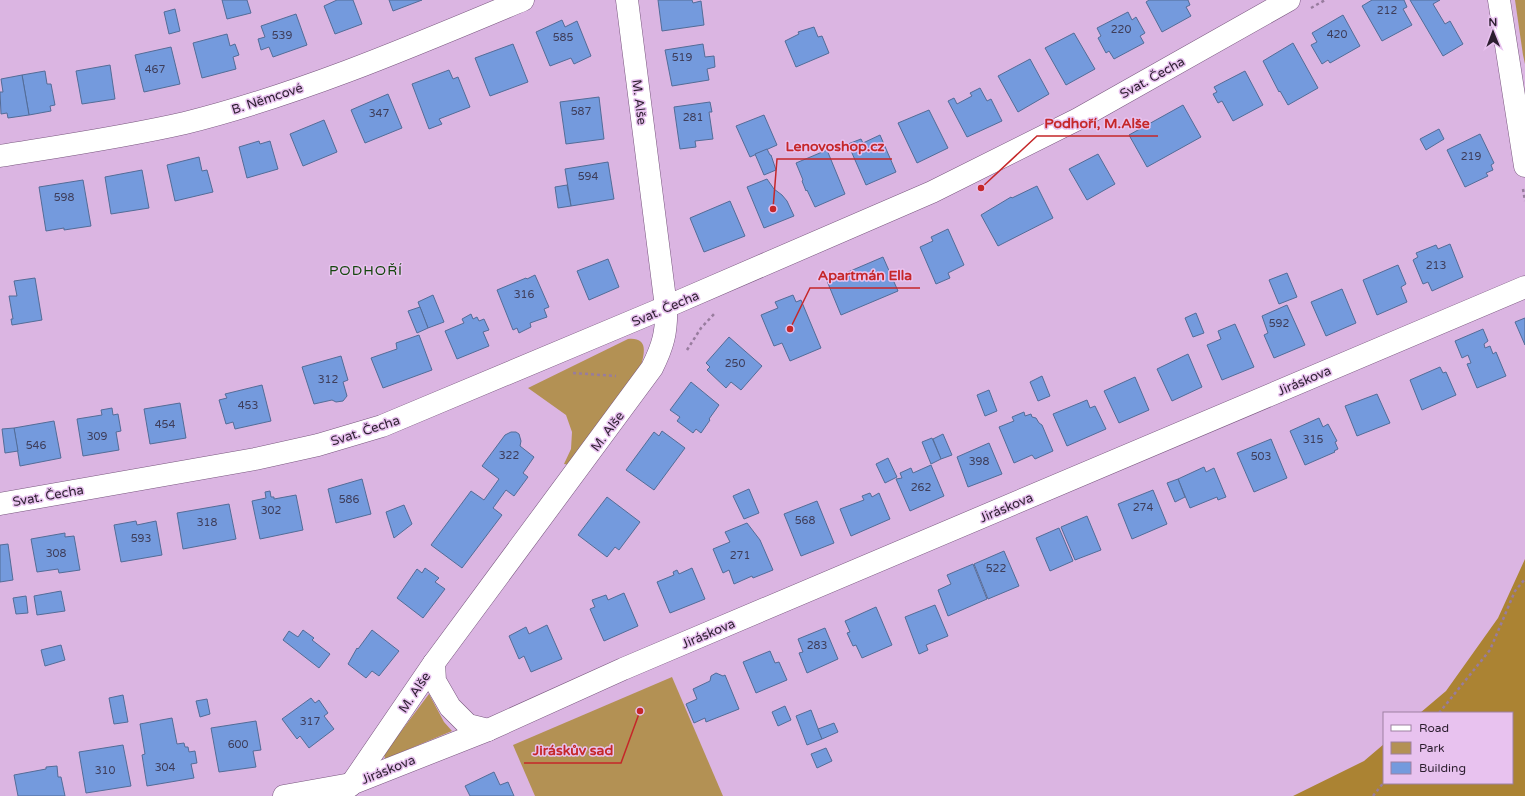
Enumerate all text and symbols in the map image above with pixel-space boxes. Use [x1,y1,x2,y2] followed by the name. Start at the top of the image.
[1377,4,1397,17] house number: 212
[1473,12,1513,52] north arrow
[1488,16,1497,29] text: N
[1111,23,1131,36] house number: 220
[1327,28,1347,41] house number: 420
[272,29,292,42] house number: 539
[553,31,573,44] house number: 585
[672,51,692,64] house number: 519
[1117,54,1188,102] street label: Svat. Čecha
[145,63,165,76] house number: 467
[628,78,650,126] street label: M. Alše
[230,80,305,118] street label: B. Němcové
[571,105,591,118] house number: 587
[369,107,389,120] house number: 347
[1037,110,1158,136] callout: Podhoří, M.Alše
[683,111,703,124] house number: 281
[1044,115,1150,132] text: Podhoří, M.Alše
[777,133,892,159] callout: Lenovoshop.cz
[785,138,885,155] text: Lenovoshop.cz
[1461,150,1481,163] house number: 219
[578,170,598,183] house number: 594
[54,191,74,204] house number: 598
[1426,259,1446,272] house number: 213
[329,262,403,279] district label: PODHOŘÍ
[810,262,920,288] callout: Apartmán Ella
[818,267,912,284] text: Apartmán Ella
[514,288,534,301] house number: 316
[629,288,701,330] street label: Svat. Čecha
[1269,317,1289,330] house number: 592
[725,357,745,370] house number: 250
[1275,362,1334,399] street label: Jiráskova
[318,373,338,386] house number: 312
[238,399,258,412] house number: 453
[588,409,628,455] street label: M. Alše
[329,412,402,450] street label: Svat. Čecha
[155,418,175,431] house number: 454
[87,430,107,443] house number: 309
[1303,433,1323,446] house number: 315
[26,439,46,452] house number: 546
[499,449,519,462] house number: 322
[1251,450,1271,463] house number: 503
[969,455,989,468] house number: 398
[911,481,931,494] house number: 262
[12,482,85,510] street label: Svat. Čecha
[977,489,1036,526] street label: Jiráskova
[339,493,359,506] house number: 586
[1133,501,1153,514] house number: 274
[261,504,281,517] house number: 302
[795,514,815,527] house number: 568
[197,516,217,529] house number: 318
[131,532,151,545] house number: 593
[46,547,66,560] house number: 308
[730,549,750,562] house number: 271
[986,562,1006,575] house number: 522
[679,615,738,652] street label: Jiráskova
[807,639,827,652] house number: 283
[395,669,434,716] street label: M. Alše
[1383,712,1513,784] legend
[300,715,320,728] house number: 317
[1419,721,1449,735] text: Road
[524,737,621,763] callout: Jiráskův sad
[228,738,248,751] house number: 600
[1419,741,1445,755] text: Park
[532,742,613,759] text: Jiráskův sad
[359,752,418,788] street label: Jiráskova
[155,761,175,774] house number: 304
[1419,761,1466,775] text: Building
[95,764,115,777] house number: 310

